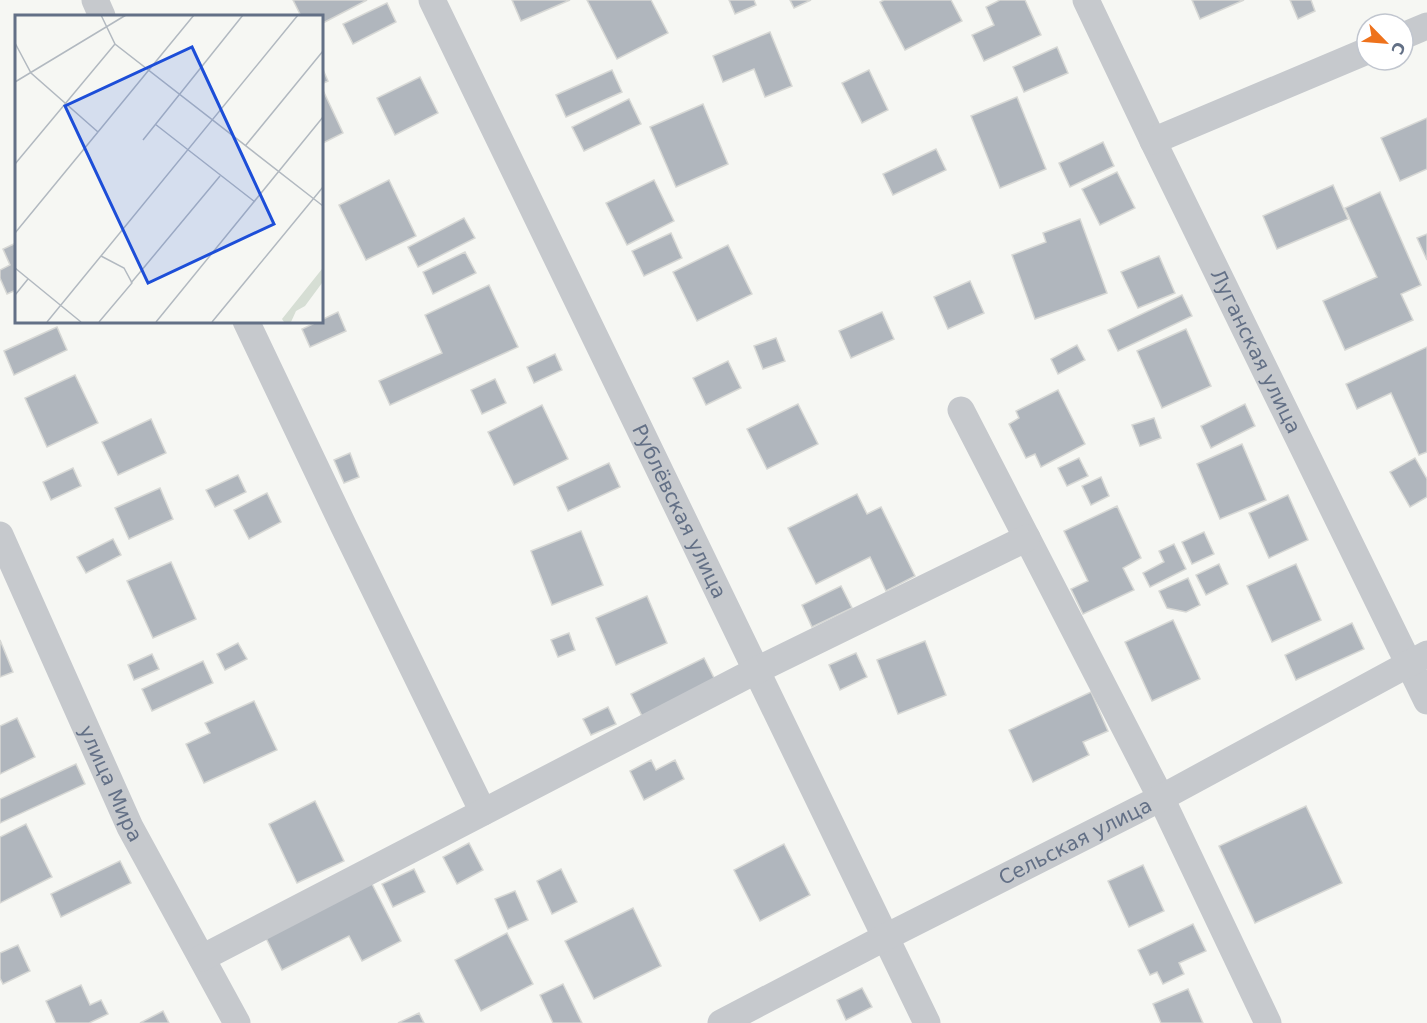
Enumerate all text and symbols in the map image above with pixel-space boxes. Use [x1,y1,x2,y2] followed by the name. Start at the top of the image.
[1355,12,1415,72] north arrow
[15,15,322,322] inset map
[1387,39,1409,57] text: С
[1205,265,1306,437] street label: Луганская улица
[627,420,732,602] street label: Рублёвская улица
[74,721,148,846] street label: улица Мира
[995,793,1156,890] street label: Сельская улица

